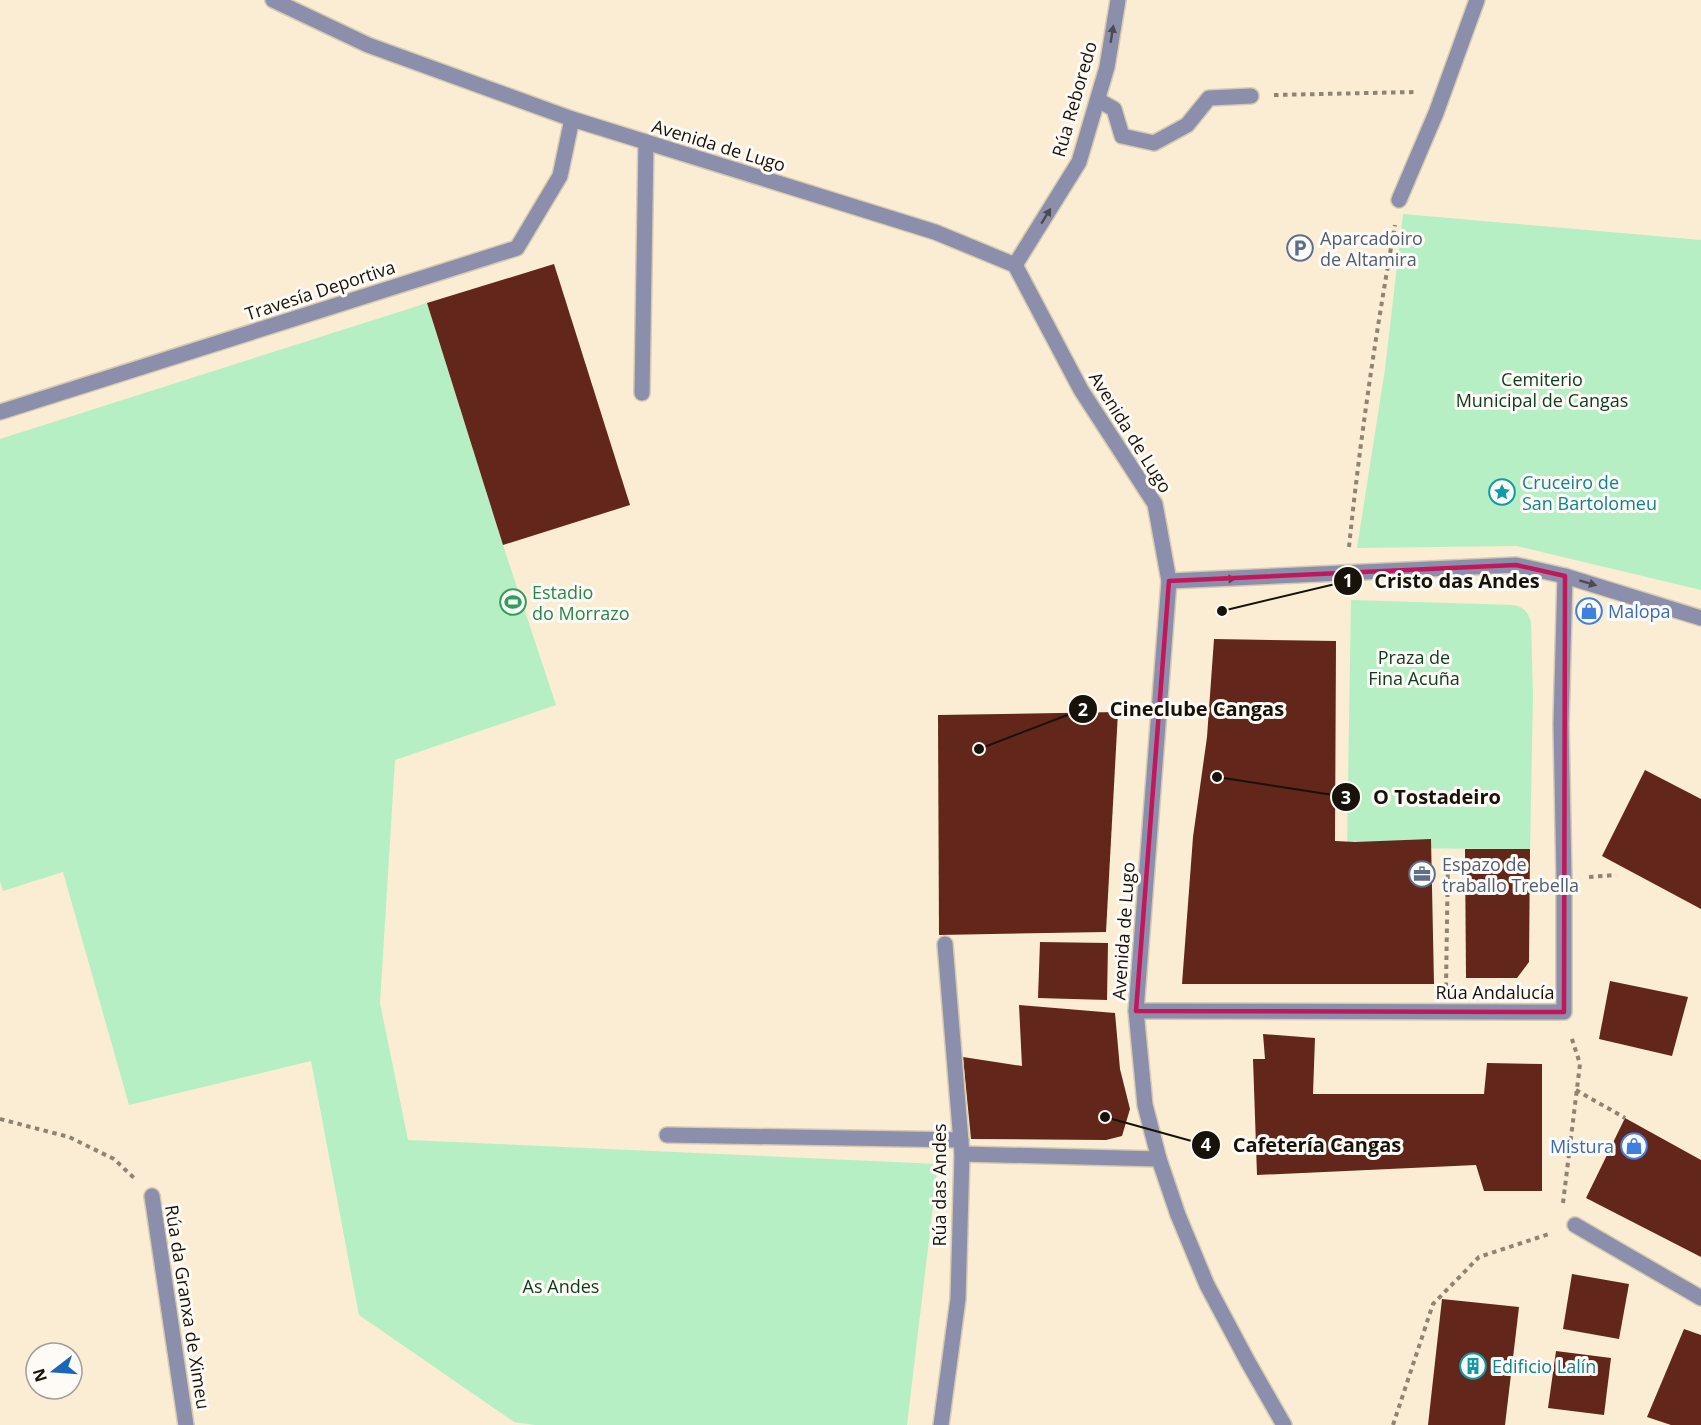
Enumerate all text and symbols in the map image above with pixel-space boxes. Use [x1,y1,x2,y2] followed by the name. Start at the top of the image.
[1108,25,1117,44] one-way arrow
[1046,38,1102,160] street label: Rúa Reboredo
[649,113,789,177] street label: Avenida de Lugo
[1040,208,1052,224] one-way arrow
[1320,226,1423,271] place label: Aparcadoiro de Altamira
[1285,233,1315,263] parking icon: Aparcadoiro de Altamira
[242,254,398,326] street label: Travesía Deportiva
[1084,367,1178,497] street label: Avenida de Lugo
[1456,367,1628,412] park label: Cemiterio Municipal de Cangas
[1522,470,1657,515] place label: Cruceiro de San Bartolomeu
[1487,477,1517,507] place icon: Cruceiro de San Bartolomeu
[1333,562,1552,600] callout: Cristo das Andes
[1374,567,1540,594] text: Cristo das Andes
[1343,568,1353,592] text: 1
[1218,574,1237,583] one-way arrow
[1579,579,1597,588] one-way arrow
[532,580,630,625] place label: Estadio do Morrazo
[498,587,528,617] sports icon: Estadio do Morrazo
[1574,596,1604,626] shop icon: Malopa
[1608,599,1671,623] place label: Malopa
[1368,645,1460,690] park label: Praza de Fina Acuña
[1068,690,1296,728] callout: Cineclube Cangas
[1110,695,1284,722] text: Cineclube Cangas
[1078,697,1088,721] text: 2
[1331,778,1513,816] callout: O Tostadeiro
[1373,783,1501,810] text: O Tostadeiro
[1341,785,1351,809] text: 3
[1442,852,1579,897] place label: Espazo de traballo Trebella
[1407,859,1437,889] office icon: Espazo de traballo Trebella
[1106,861,1140,1001] street label: Avenida de Lugo
[1435,980,1555,1004] street label: Rúa Andalucía
[927,1123,951,1247] street label: Rúa das Andes
[1191,1126,1414,1164] callout: Cafetería Cangas
[1233,1131,1401,1158] text: Cafetería Cangas
[1619,1131,1649,1161] shop icon: Mistura
[1201,1132,1211,1156] text: 4
[1550,1134,1614,1158] place label: Mistura
[160,1203,216,1411] street label: Rúa da Granxa de Ximeu
[523,1274,599,1298] park label: As Andes
[24,1341,84,1401] north arrow
[1458,1351,1488,1381] building icon: Edificio Lalín
[1492,1354,1596,1378] place label: Edificio Lalín
[27,1366,52,1385] text: N

